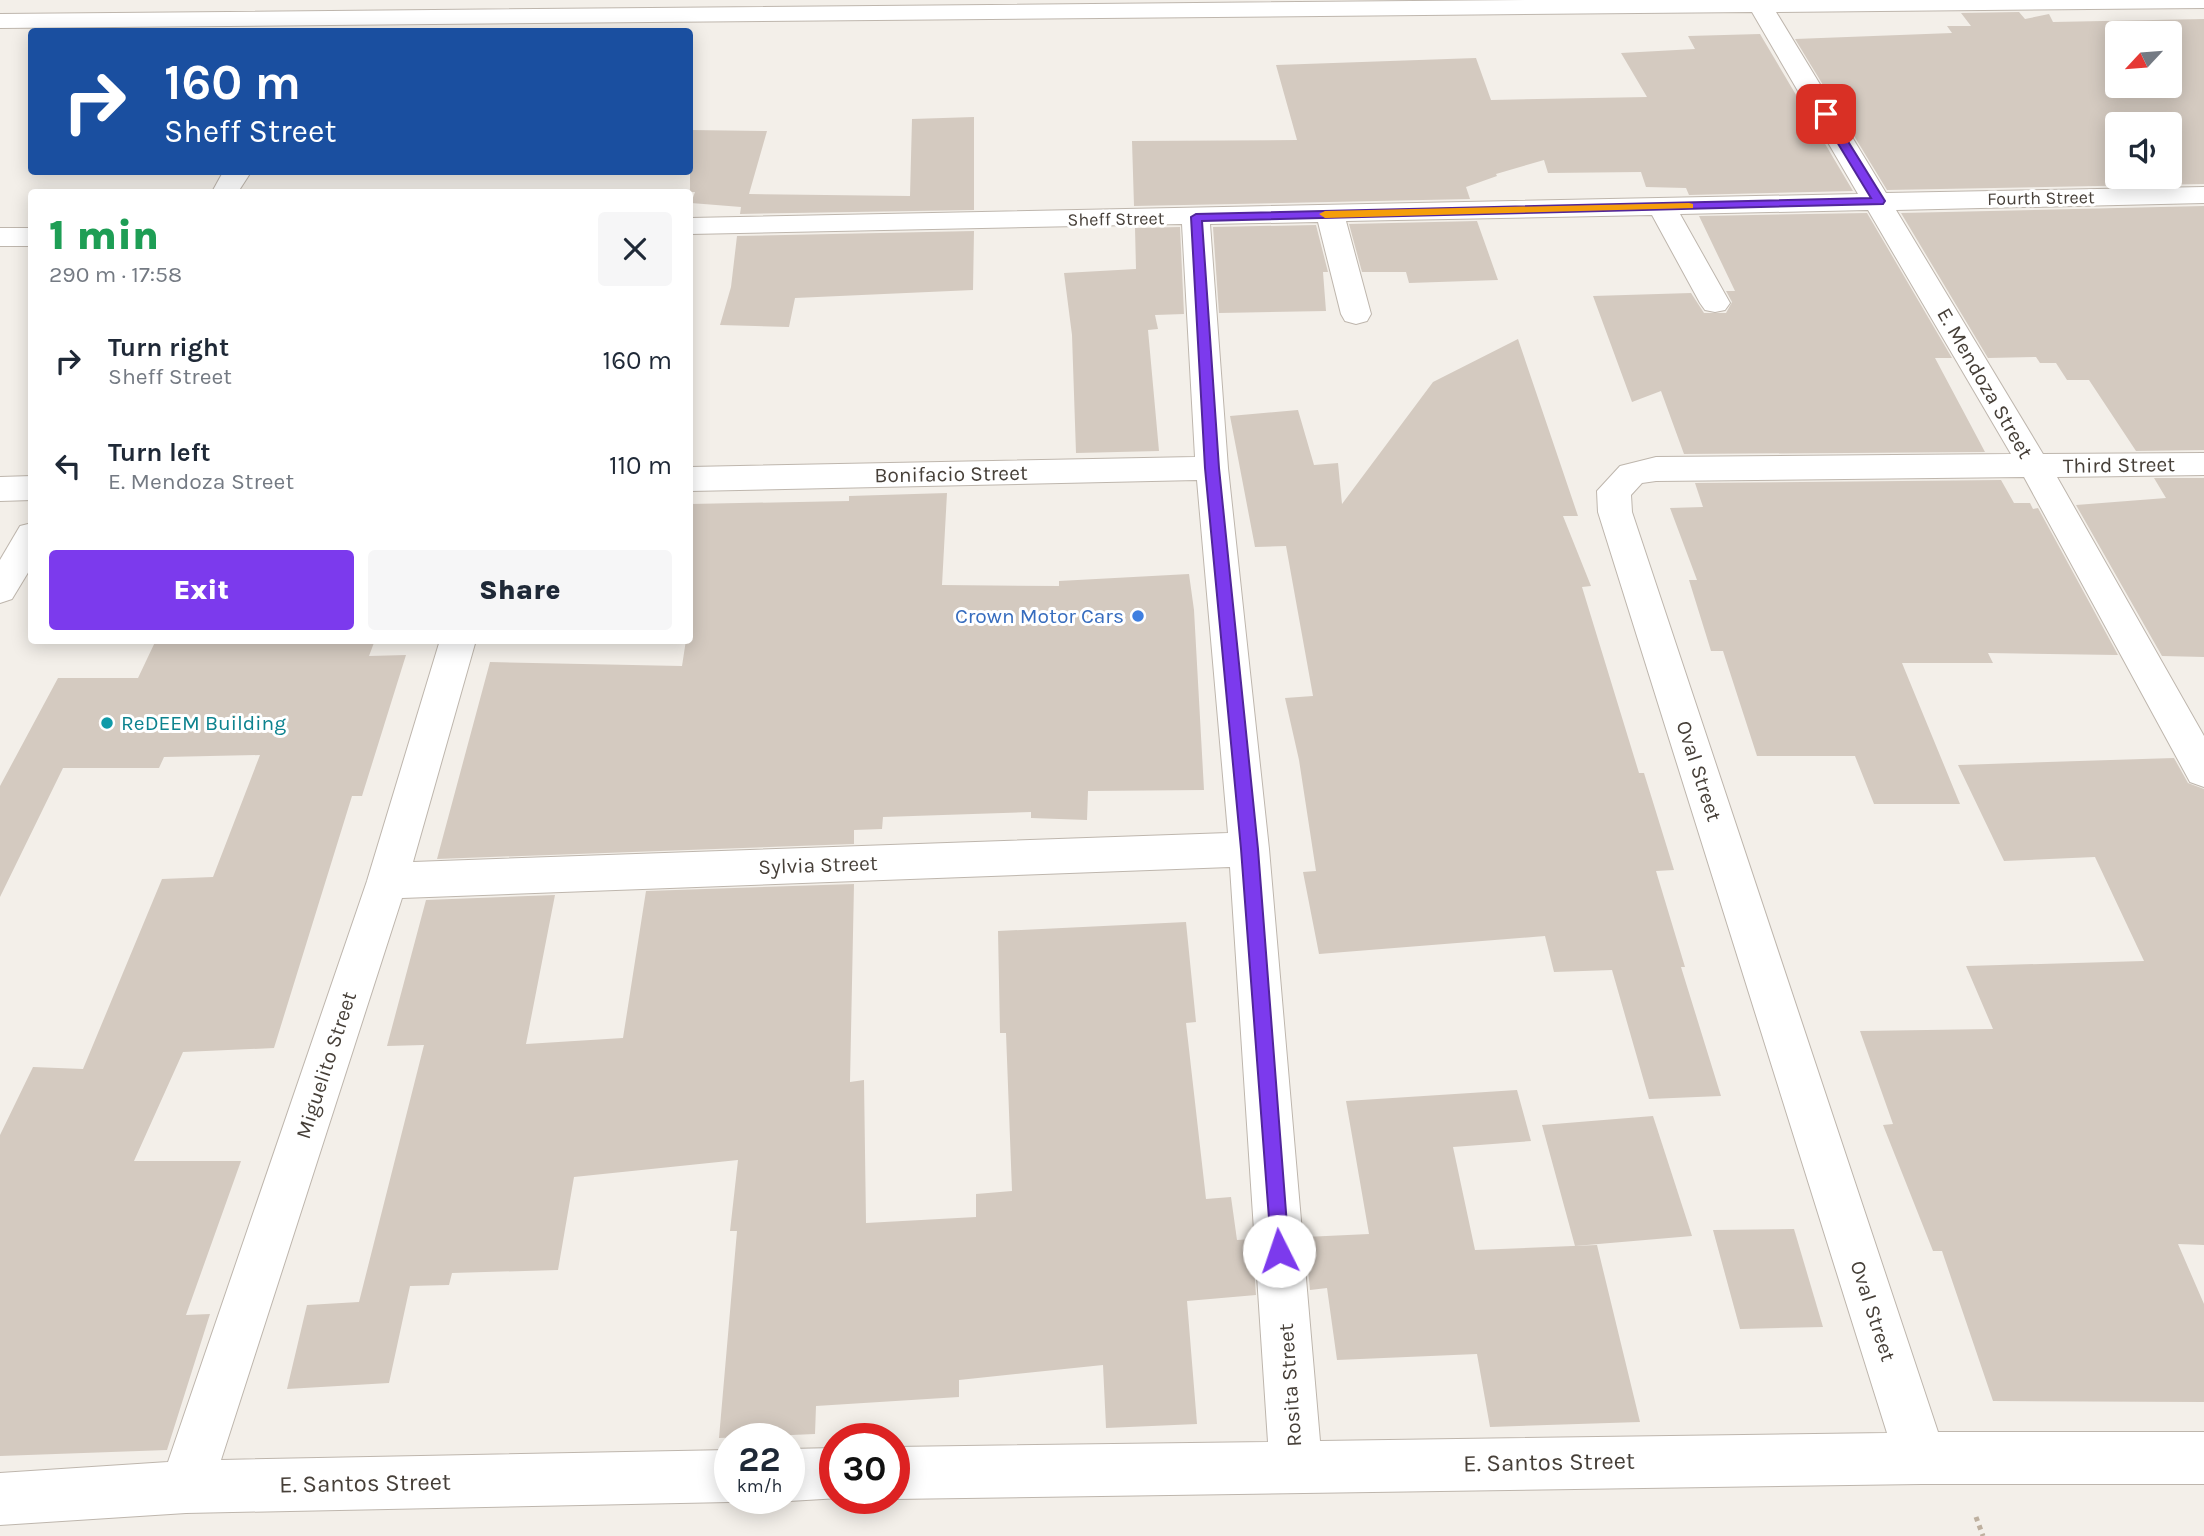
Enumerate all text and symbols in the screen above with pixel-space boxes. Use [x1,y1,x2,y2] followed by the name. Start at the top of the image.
[2105,21,2182,98] north arrow
[2105,21,2182,189] map controls
[164,54,301,111] text: 160 m
[49,56,140,147] icon: right
[1796,84,1856,144] pin
[1807,95,1845,133] icon: arrive
[2105,112,2182,189] button: sound
[164,113,336,150] text: Sheff Street
[1987,186,2095,210] street label: Fourth Street
[1067,207,1165,231] street label: Sheff Street
[49,210,159,260] text: 1 min
[598,212,672,286] button: close
[49,261,182,288] text: 290 m · 17:58
[1932,303,2038,463] street label: E. Mendoza Street
[108,332,229,363] text: Turn right
[49,342,87,380] icon: right
[603,345,672,376] text: 160 m
[108,363,232,390] text: Sheff Street
[108,437,210,468] text: Turn left
[49,447,87,485] icon: left
[609,450,672,481] text: 110 m
[2063,452,2175,478] street label: Third Street
[874,461,1028,487] street label: Bonifacio Street
[108,468,294,495] text: E. Mendoza Street
[49,550,354,630] button: Exit
[368,550,672,630] button: Share
[955,604,1124,628] place label: Crown Motor Cars
[1130,608,1146,624] marker: Crown Motor Cars
[121,711,286,735] place label: ReDEEM Building
[99,715,115,731] marker: ReDEEM Building
[1671,718,1727,824] street label: Oval Street
[758,851,878,879] street label: Sylvia Street
[291,988,361,1142] street label: Miguelito Street
[1242,1214,1316,1288] position arrow
[1845,1258,1901,1364] street label: Oval Street
[1274,1322,1306,1448] street label: Rosita Street
[819,1423,910,1514] speed limit sign: 30
[738,1439,781,1480] text: 22
[1463,1447,1635,1477] street label: E. Santos Street
[279,1468,451,1498] street label: E. Santos Street
[737,1475,782,1497] text: km/h

